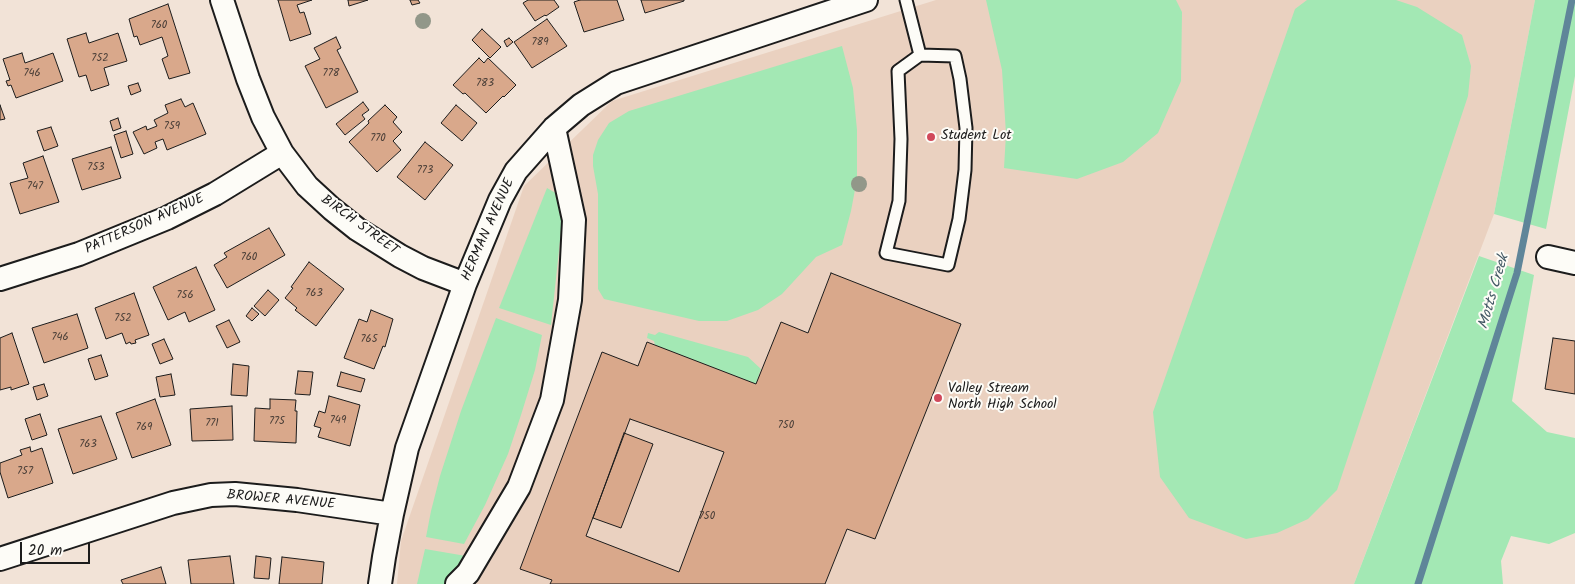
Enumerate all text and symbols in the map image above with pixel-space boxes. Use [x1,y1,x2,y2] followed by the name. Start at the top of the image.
[151,19,167,33] house number: 760
[531,36,549,50] house number: 789
[91,52,109,66] house number: 752
[23,67,41,81] house number: 746
[323,67,339,81] house number: 778
[476,77,494,91] house number: 783
[164,120,180,134] house number: 759
[941,129,1012,145] place label: Student Lot
[925,131,937,143] marker: Student Lot
[370,132,386,146] house number: 770
[87,161,105,175] house number: 753
[417,164,433,178] house number: 773
[459,176,519,284] street label: HERMAN AVENUE
[27,180,43,194] house number: 747
[83,191,207,259] street label: PATTERSON AVENUE
[317,192,401,260] street label: BIRCH STREET
[241,251,257,265] house number: 760
[1476,252,1514,332] water label: Motts Creek
[305,287,323,301] house number: 763
[176,289,194,303] house number: 756
[114,312,132,326] house number: 752
[51,331,69,345] house number: 746
[360,333,378,347] house number: 765
[948,382,1057,414] place label: Valley Stream North High School
[932,392,944,404] marker: Valley Stream North High School
[330,414,346,428] house number: 749
[269,415,285,429] house number: 775
[205,417,219,431] house number: 771
[778,419,794,433] house number: 750
[136,421,152,435] house number: 769
[79,438,97,452] house number: 763
[17,465,33,479] house number: 757
[226,488,336,514] street label: BROWER AVENUE
[699,510,715,524] house number: 750
[22,532,92,564] scale bar
[28,539,62,563] text: 20 m

